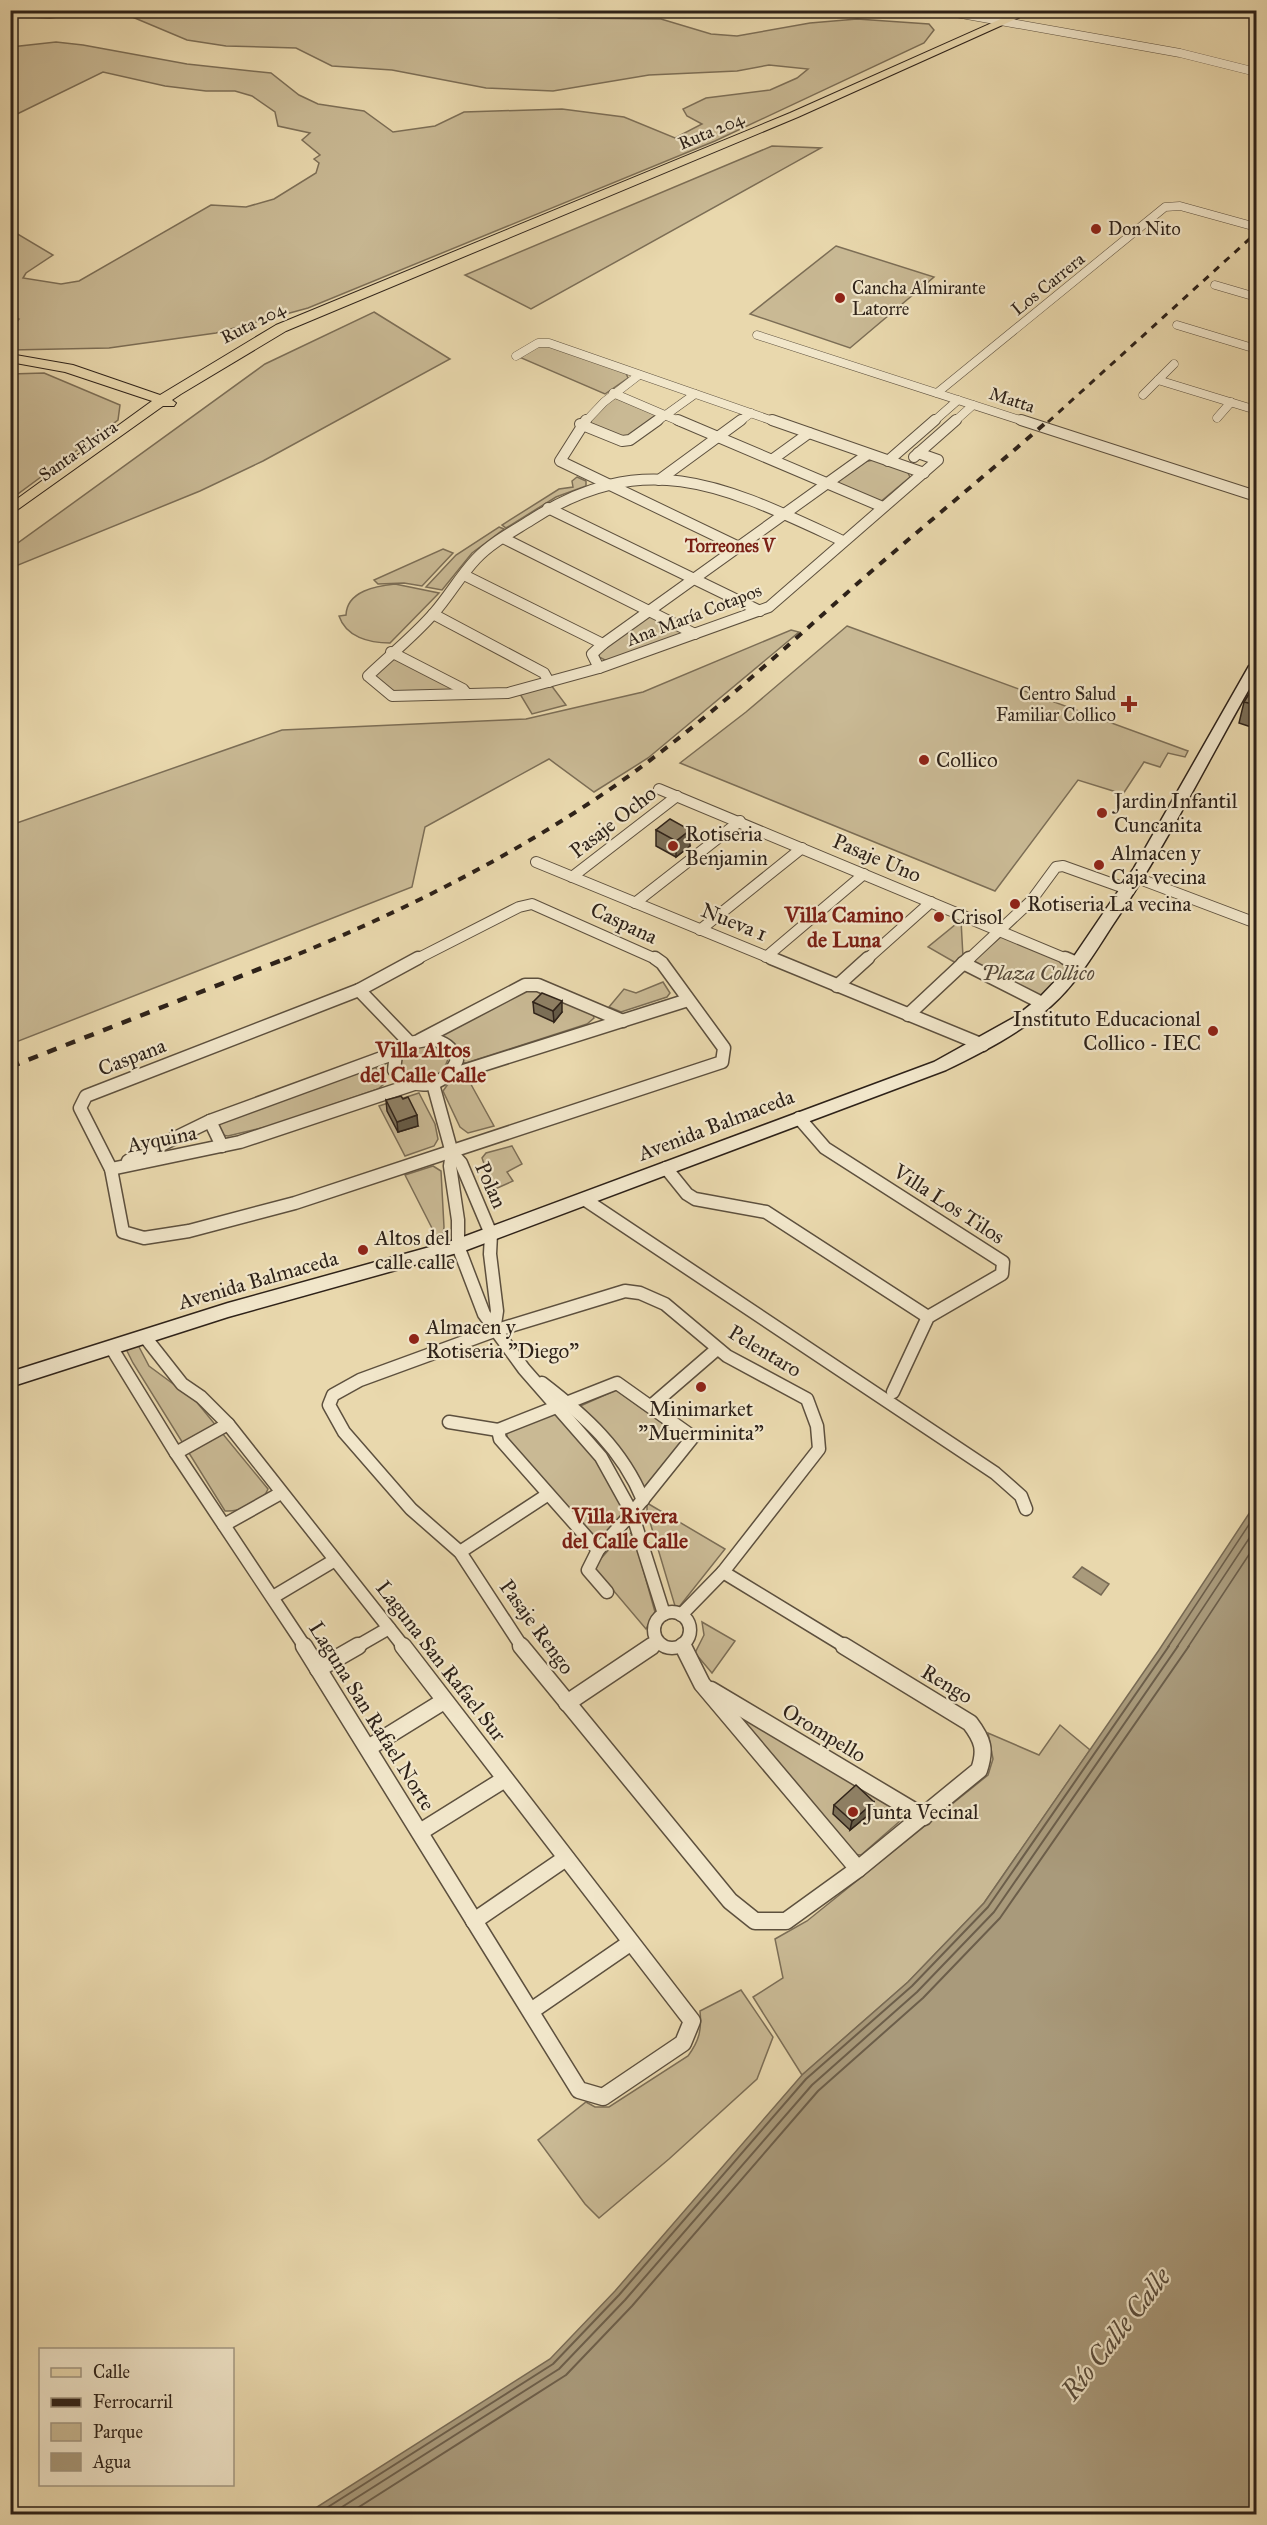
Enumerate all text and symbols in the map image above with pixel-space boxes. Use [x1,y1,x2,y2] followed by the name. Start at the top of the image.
[675,107,748,155] street label: Ruta 204
[1108,218,1181,240] place label: Don Nito
[1089,222,1103,236] marker: Don Nito
[1007,248,1089,320] street label: Los Carrera
[852,277,986,320] place label: Cancha Almirante Latorre
[833,291,847,305] marker: Cancha Almirante Latorre
[217,297,290,349] street label: Ruta 204
[986,382,1038,418] street label: Matta
[34,416,122,486] street label: Santa Elvira
[684,535,777,557] district label: Torreones V
[622,579,765,651] street label: Ana María Cotapos
[996,683,1116,726] place label: Centro Salud Familiar Collico
[1120,695,1138,713] marker: Centro Salud Familiar Collico
[936,747,998,773] place label: Collico
[917,753,931,767] marker: Collico
[565,780,662,864] street label: Pasaje Ocho
[1112,788,1238,838] place label: Jardin Infantil Cuncanita
[1095,806,1109,820] marker: Jardin Infantil Cuncanita
[685,821,768,871] place label: Rotiseria Benjamin
[829,828,925,888] street label: Pasaje Uno
[666,839,680,853] marker: Rotiseria Benjamin
[1110,840,1206,890] place label: Almacen y Caja vecina
[1092,858,1106,872] marker: Almacen y Caja vecina
[1027,891,1191,917] place label: Rotiseria La vecina
[587,896,662,950] street label: Caspana
[697,897,771,947] street label: Nueva 1
[1008,897,1022,911] marker: Rotiseria La vecina
[783,901,904,953] district label: Villa Camino de Luna
[951,904,1003,930] place label: Crisol
[932,910,946,924] marker: Crisol
[981,960,1095,986] park label: Plaza Collico
[1013,1006,1201,1056] place label: Instituto Educacional Collico - IEC
[1206,1024,1220,1038] marker: Instituto Educacional Collico - IEC
[94,1032,170,1082] street label: Caspana
[360,1036,486,1088] district label: Villa Altos del Calle Calle
[633,1083,798,1167] street label: Avenida Balmaceda
[124,1120,199,1159] street label: Ayquina
[469,1158,513,1212] street label: Polan
[888,1158,1010,1250] street label: Villa Los Tilos
[374,1225,455,1275] place label: Altos del calle calle
[356,1243,370,1257] marker: Altos del calle calle
[174,1245,341,1315] street label: Avenida Balmaceda
[425,1314,579,1364] place label: Almacen y Rotiseria "Diego"
[724,1319,806,1383] street label: Pelentaro
[407,1332,421,1346] marker: Almacen y Rotiseria "Diego"
[694,1380,708,1394] marker: Minimarket "Muerminita"
[638,1396,764,1446] place label: Minimarket "Muerminita"
[562,1502,688,1554] district label: Villa Rivera del Calle Calle
[370,1575,512,1747] street label: Laguna San Rafael Sur
[494,1575,580,1680] street label: Pasaje Rengo
[303,1617,441,1815] street label: Laguna San Rafael Norte
[917,1659,978,1710] street label: Rengo
[777,1698,871,1768] street label: Orompello
[863,1799,979,1825] place label: Junta Vecinal
[846,1805,860,1819] marker: Junta Vecinal
[1053,2260,1178,2407] water label: Río Calle Calle
[39,2348,234,2486] legend
[93,2361,130,2383] text: Calle
[93,2391,173,2413] text: Ferrocarril
[93,2421,143,2444] text: Parque
[92,2451,131,2474] text: Agua

